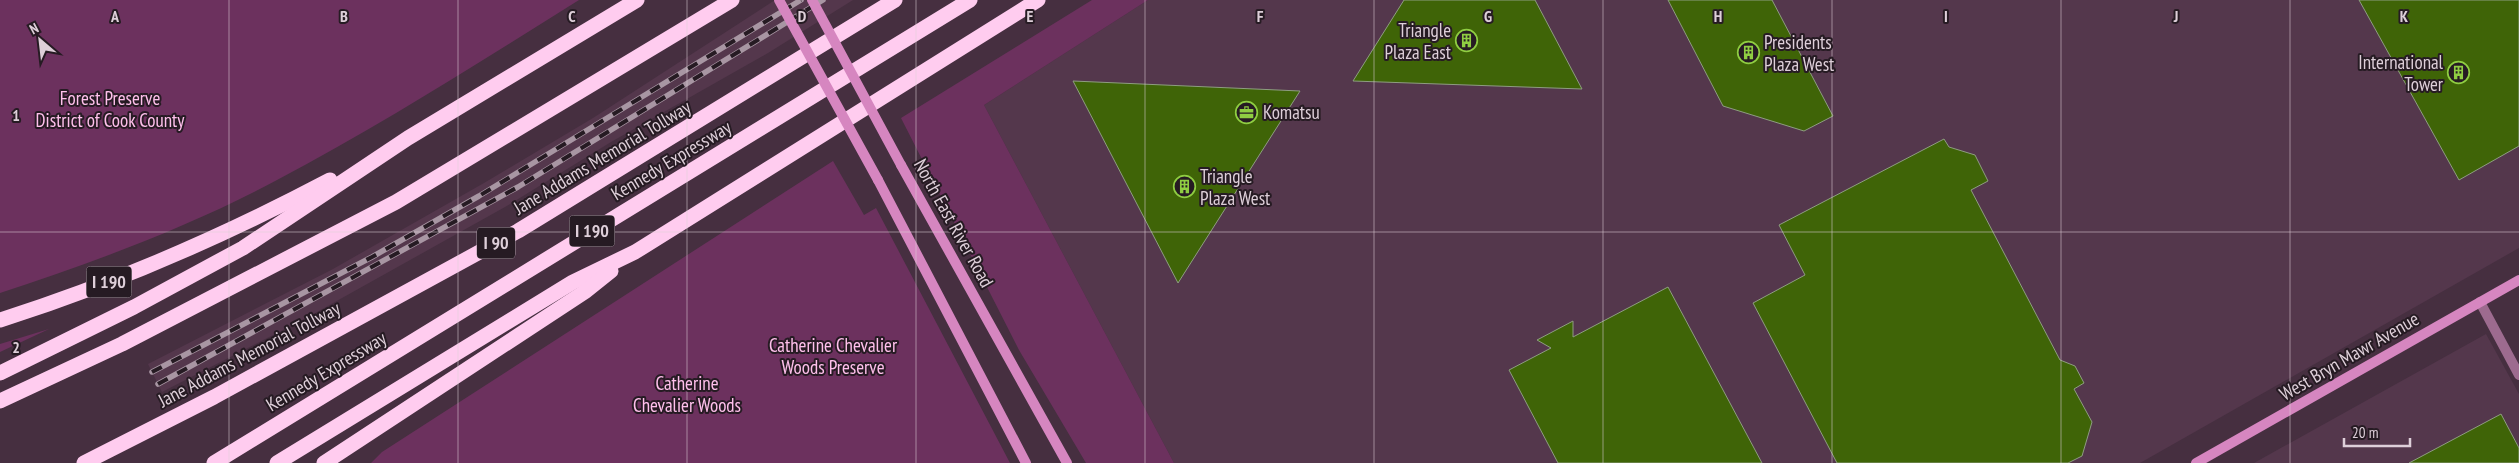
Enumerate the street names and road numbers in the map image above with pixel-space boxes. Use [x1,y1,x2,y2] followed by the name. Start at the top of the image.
[508,94,696,220] street label: Jane Addams Memorial Tollway
[607,114,736,205] street label: Kennedy Expressway
[909,155,999,291] street label: North East River Road
[570,216,614,247] road number: I 190
[477,228,515,258] road number: I 90
[86,266,132,298] road number: I 190
[153,295,345,413] street label: Jane Addams Memorial Tollway
[2275,306,2423,406] street label: West Bryn Mawr Avenue
[262,325,391,416] street label: Kennedy Expressway

